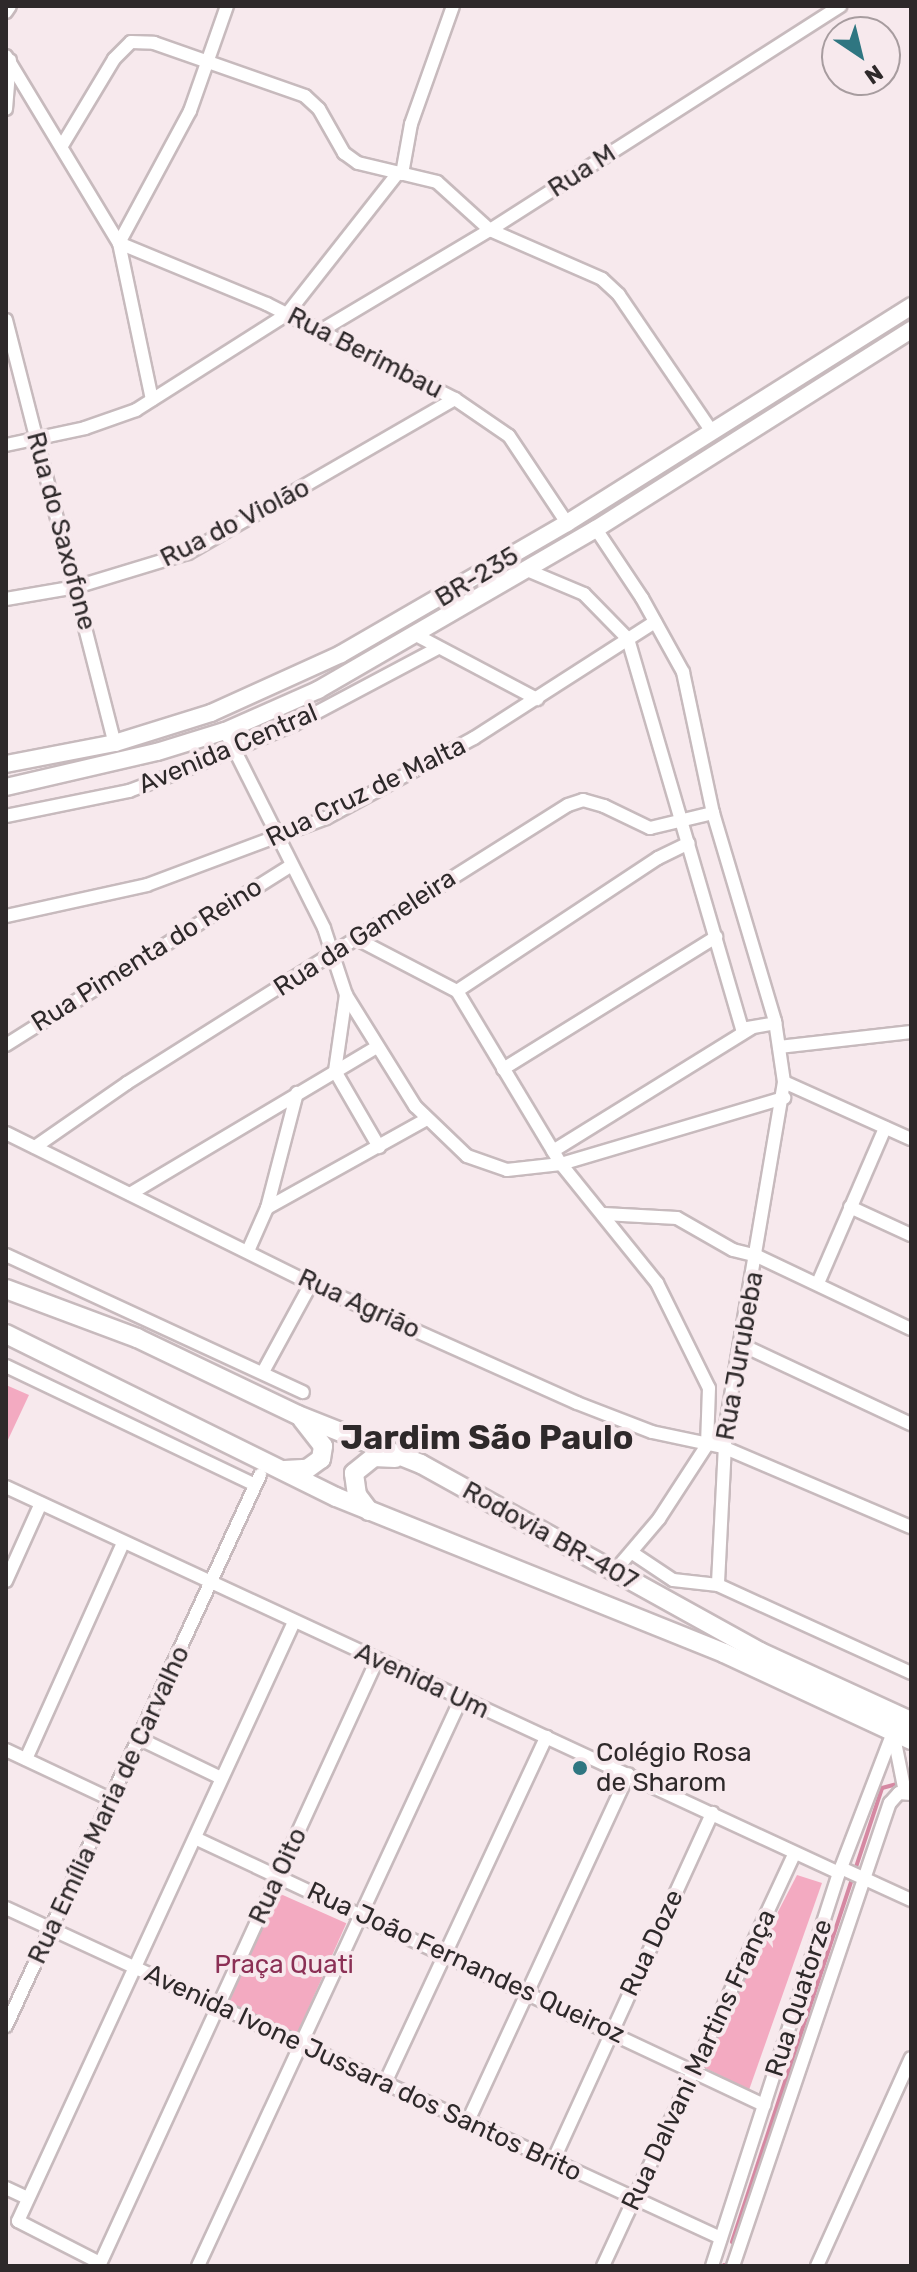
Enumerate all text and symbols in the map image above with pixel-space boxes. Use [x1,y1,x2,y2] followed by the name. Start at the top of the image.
[821,16,901,96] north arrow
[860,59,888,90] text: N
[542,138,622,204] street label: Rua M
[282,300,448,406] street label: Rua Berimbau
[20,428,102,634] street label: Rua do Saxofone
[155,472,315,574] street label: Rua do Violão
[430,540,524,614] street label: BR-235
[134,697,322,801] street label: Avenida Central
[261,730,471,854] street label: Rua Cruz de Malta
[268,863,462,1003] street label: Rua da Gameleira
[26,871,268,1039] street label: Rua Pimenta do Reino
[293,1262,425,1346] street label: Rua Agrião
[710,1269,770,1443] street label: Rua Jurubeba
[340,1418,634,1458] district label: Jardim São Paulo
[457,1475,643,1597] street label: Rodovia BR-407
[350,1636,494,1726] street label: Avenida Um
[22,1641,196,1969] street label: Rua Emília Maria de Carvalho
[596,1737,752,1798] place label: Colégio Rosa de Sharom
[571,1759,589,1777] marker: Colégio Rosa de Sharom
[242,1823,314,1929] street label: Rua Oito
[302,1876,630,2050] street label: Rua João Fernandes Queiroz
[614,1885,690,2001] street label: Rua Doze
[615,1904,783,2216] street label: Rua Dalvani Martins França
[759,1915,839,2081] street label: Rua Quatorze
[214,1949,354,1981] park label: Praça Quati
[139,1958,587,2188] street label: Avenida Ivone Jussara dos Santos Brito

